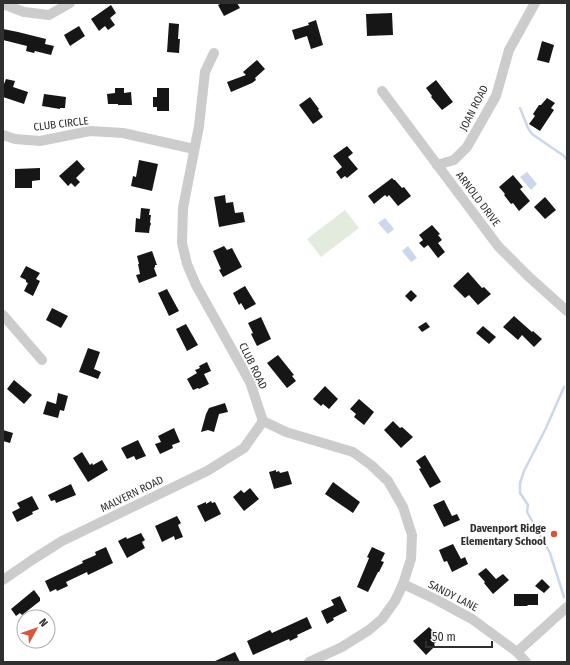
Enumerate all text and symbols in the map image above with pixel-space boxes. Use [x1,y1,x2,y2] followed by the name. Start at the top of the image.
[457,83,491,133] street label: JOAN ROAD
[33,114,89,134] street label: CLUB CIRCLE
[453,169,503,229] street label: ARNOLD DRIVE
[236,341,270,391] street label: CLUB ROAD
[98,473,166,515] street label: MALVERN ROAD
[461,522,547,548] place label: Davenport Ridge Elementary School
[549,529,559,539] marker: Davenport Ridge Elementary School
[426,578,480,614] street label: SANDY LANE
[16,609,56,649] north arrow
[36,616,50,630] text: N
[426,623,492,649] scale bar
[432,630,456,644] text: 50 m

